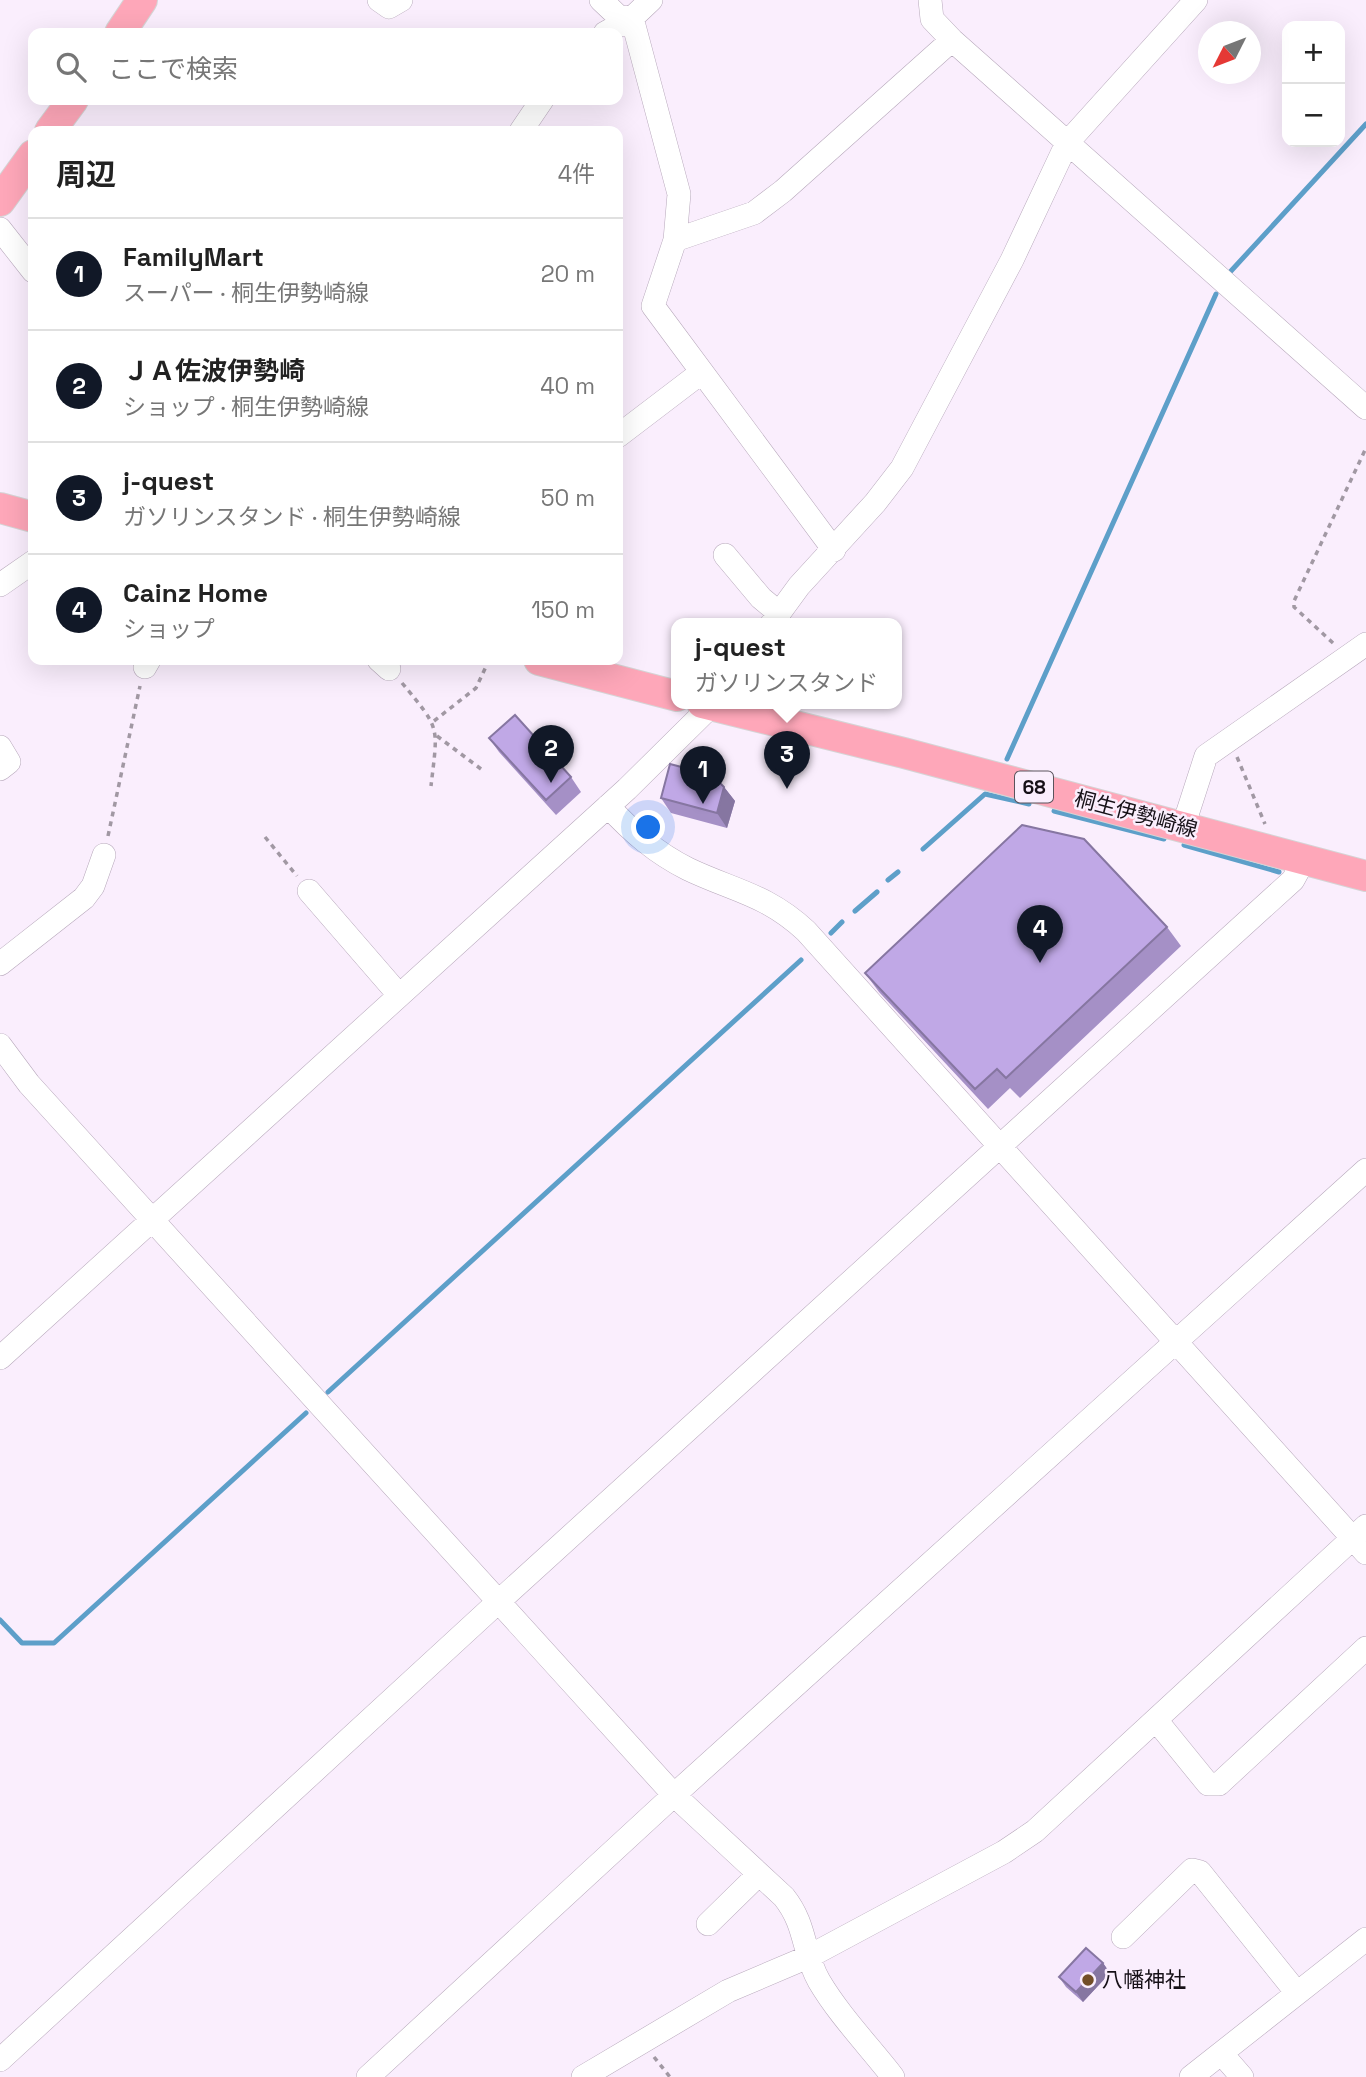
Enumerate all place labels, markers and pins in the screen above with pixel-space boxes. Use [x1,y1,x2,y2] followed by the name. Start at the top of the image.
[528,725,574,783] pin: 2
[764,731,810,789] pin: 3
[680,746,726,804] pin: 1
[1017,905,1063,963] pin: 4
[1102,1966,1186,1993] place label: 八幡神社
[1080,1972,1096,1988] marker: 八幡神社

